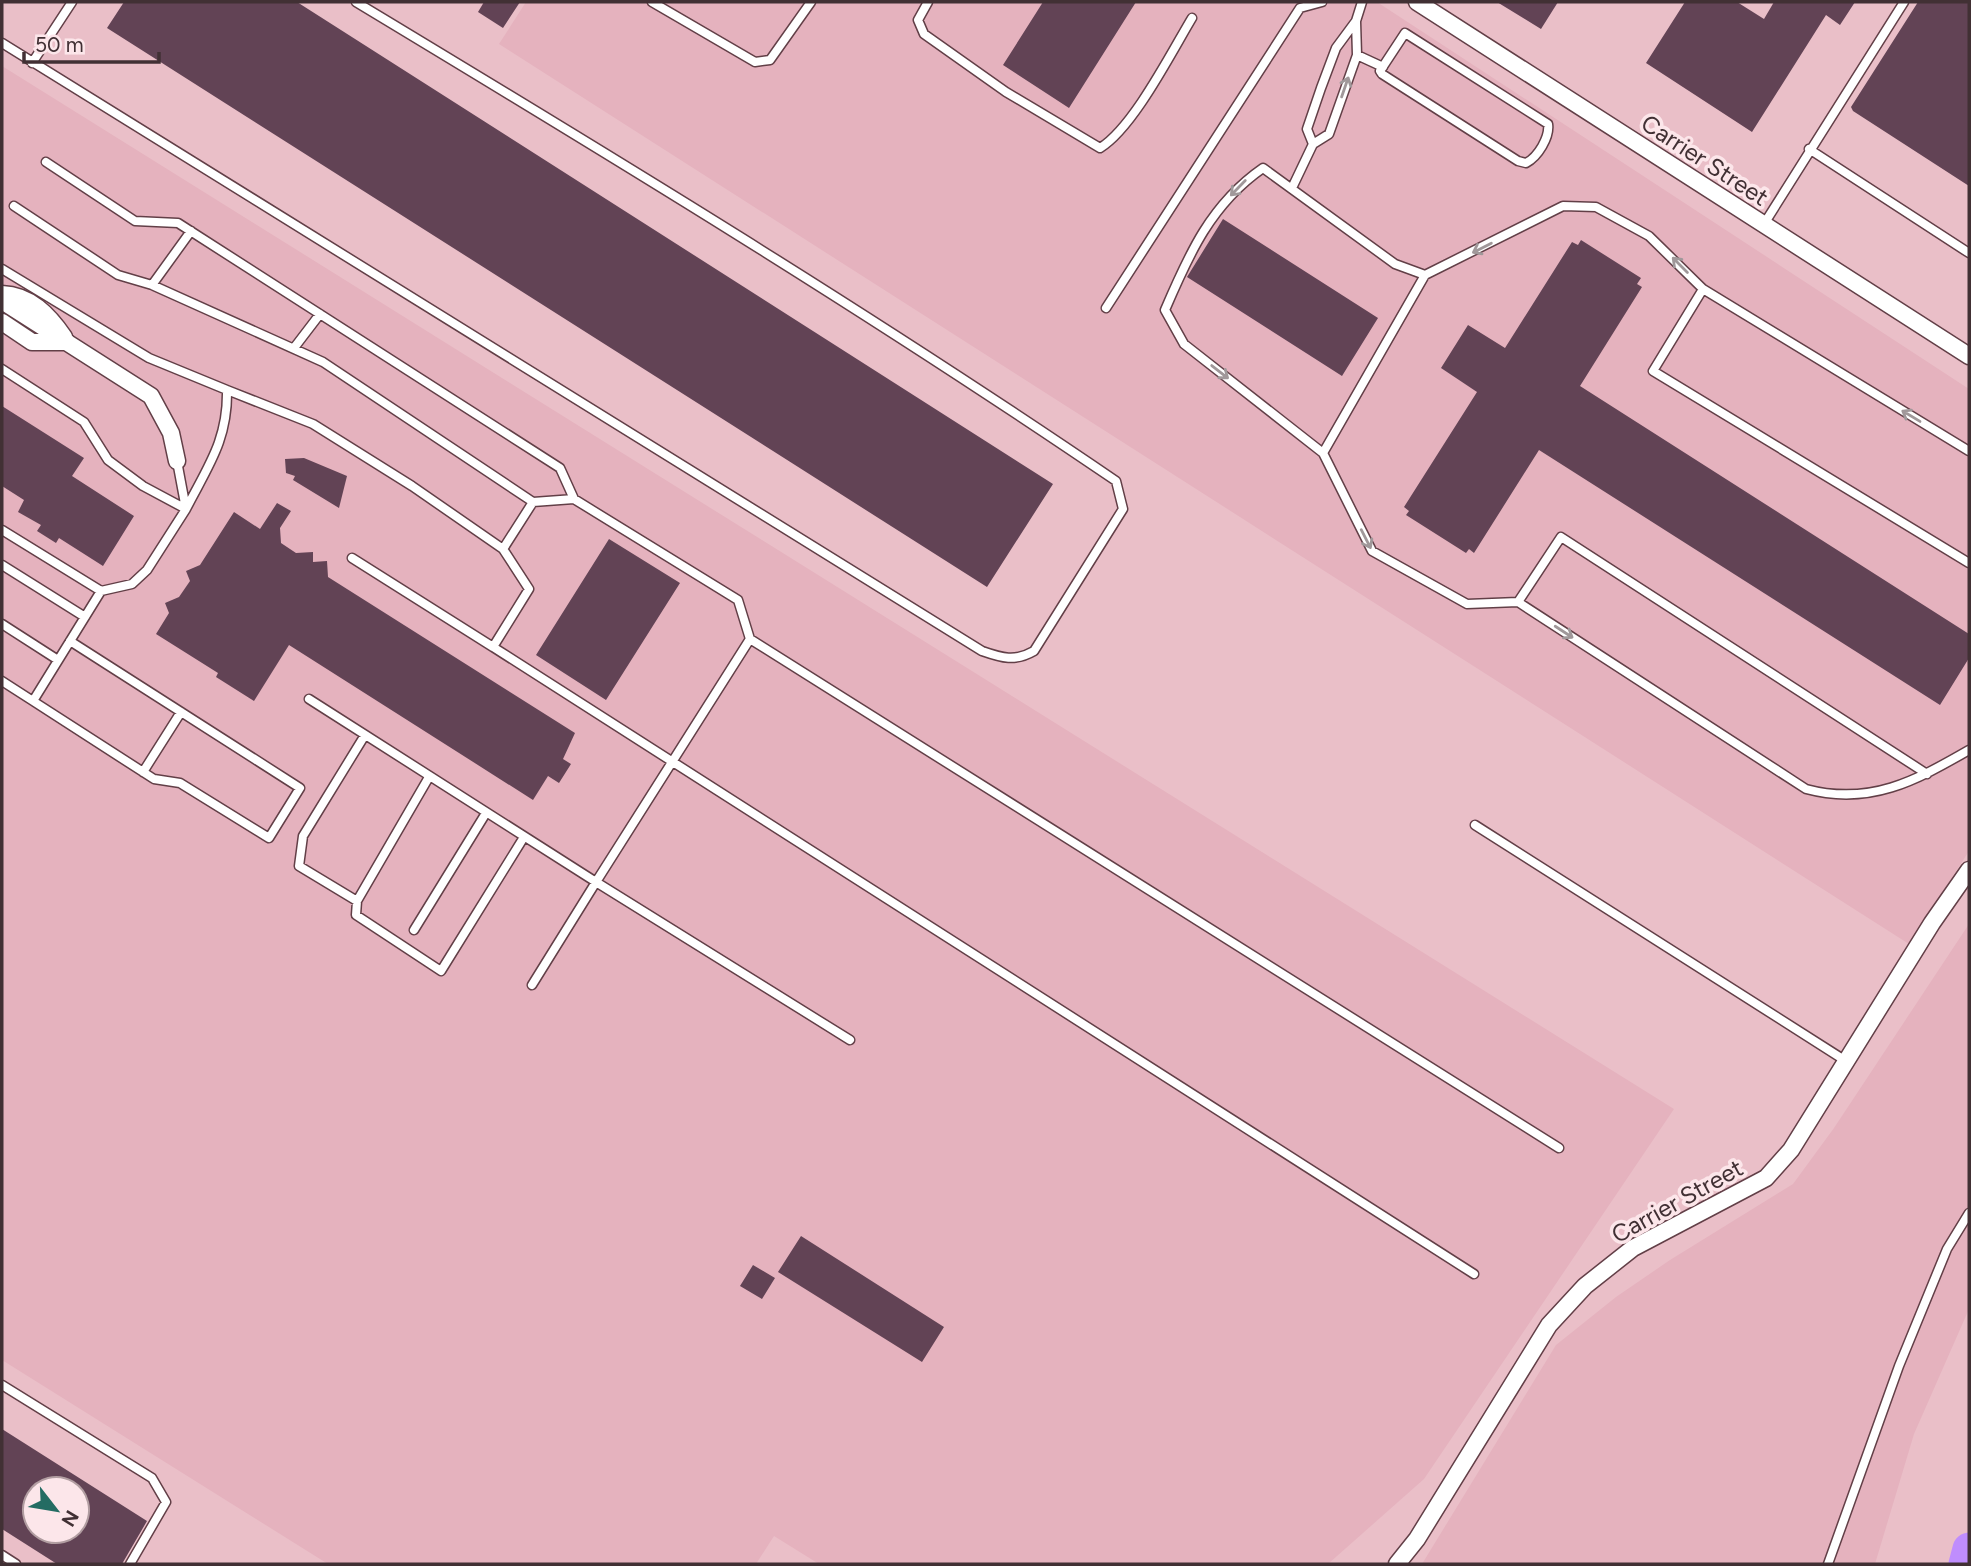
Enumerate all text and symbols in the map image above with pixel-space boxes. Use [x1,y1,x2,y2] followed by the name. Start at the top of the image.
[24,21,159,65] scale bar
[35,32,84,57] text: 50 m
[1340,77,1352,99] one-way arrow
[1636,108,1774,212] street label: Carrier Street
[1229,180,1246,197] one-way arrow
[1472,241,1493,255] one-way arrow
[1672,257,1689,274] one-way arrow
[1210,364,1229,379] one-way arrow
[1902,408,1921,423] one-way arrow
[1359,528,1373,549] one-way arrow
[1553,625,1573,639] one-way arrow
[1606,1153,1748,1249] street label: Carrier Street
[21,1475,91,1545] north arrow
[57,1506,84,1531] text: N

